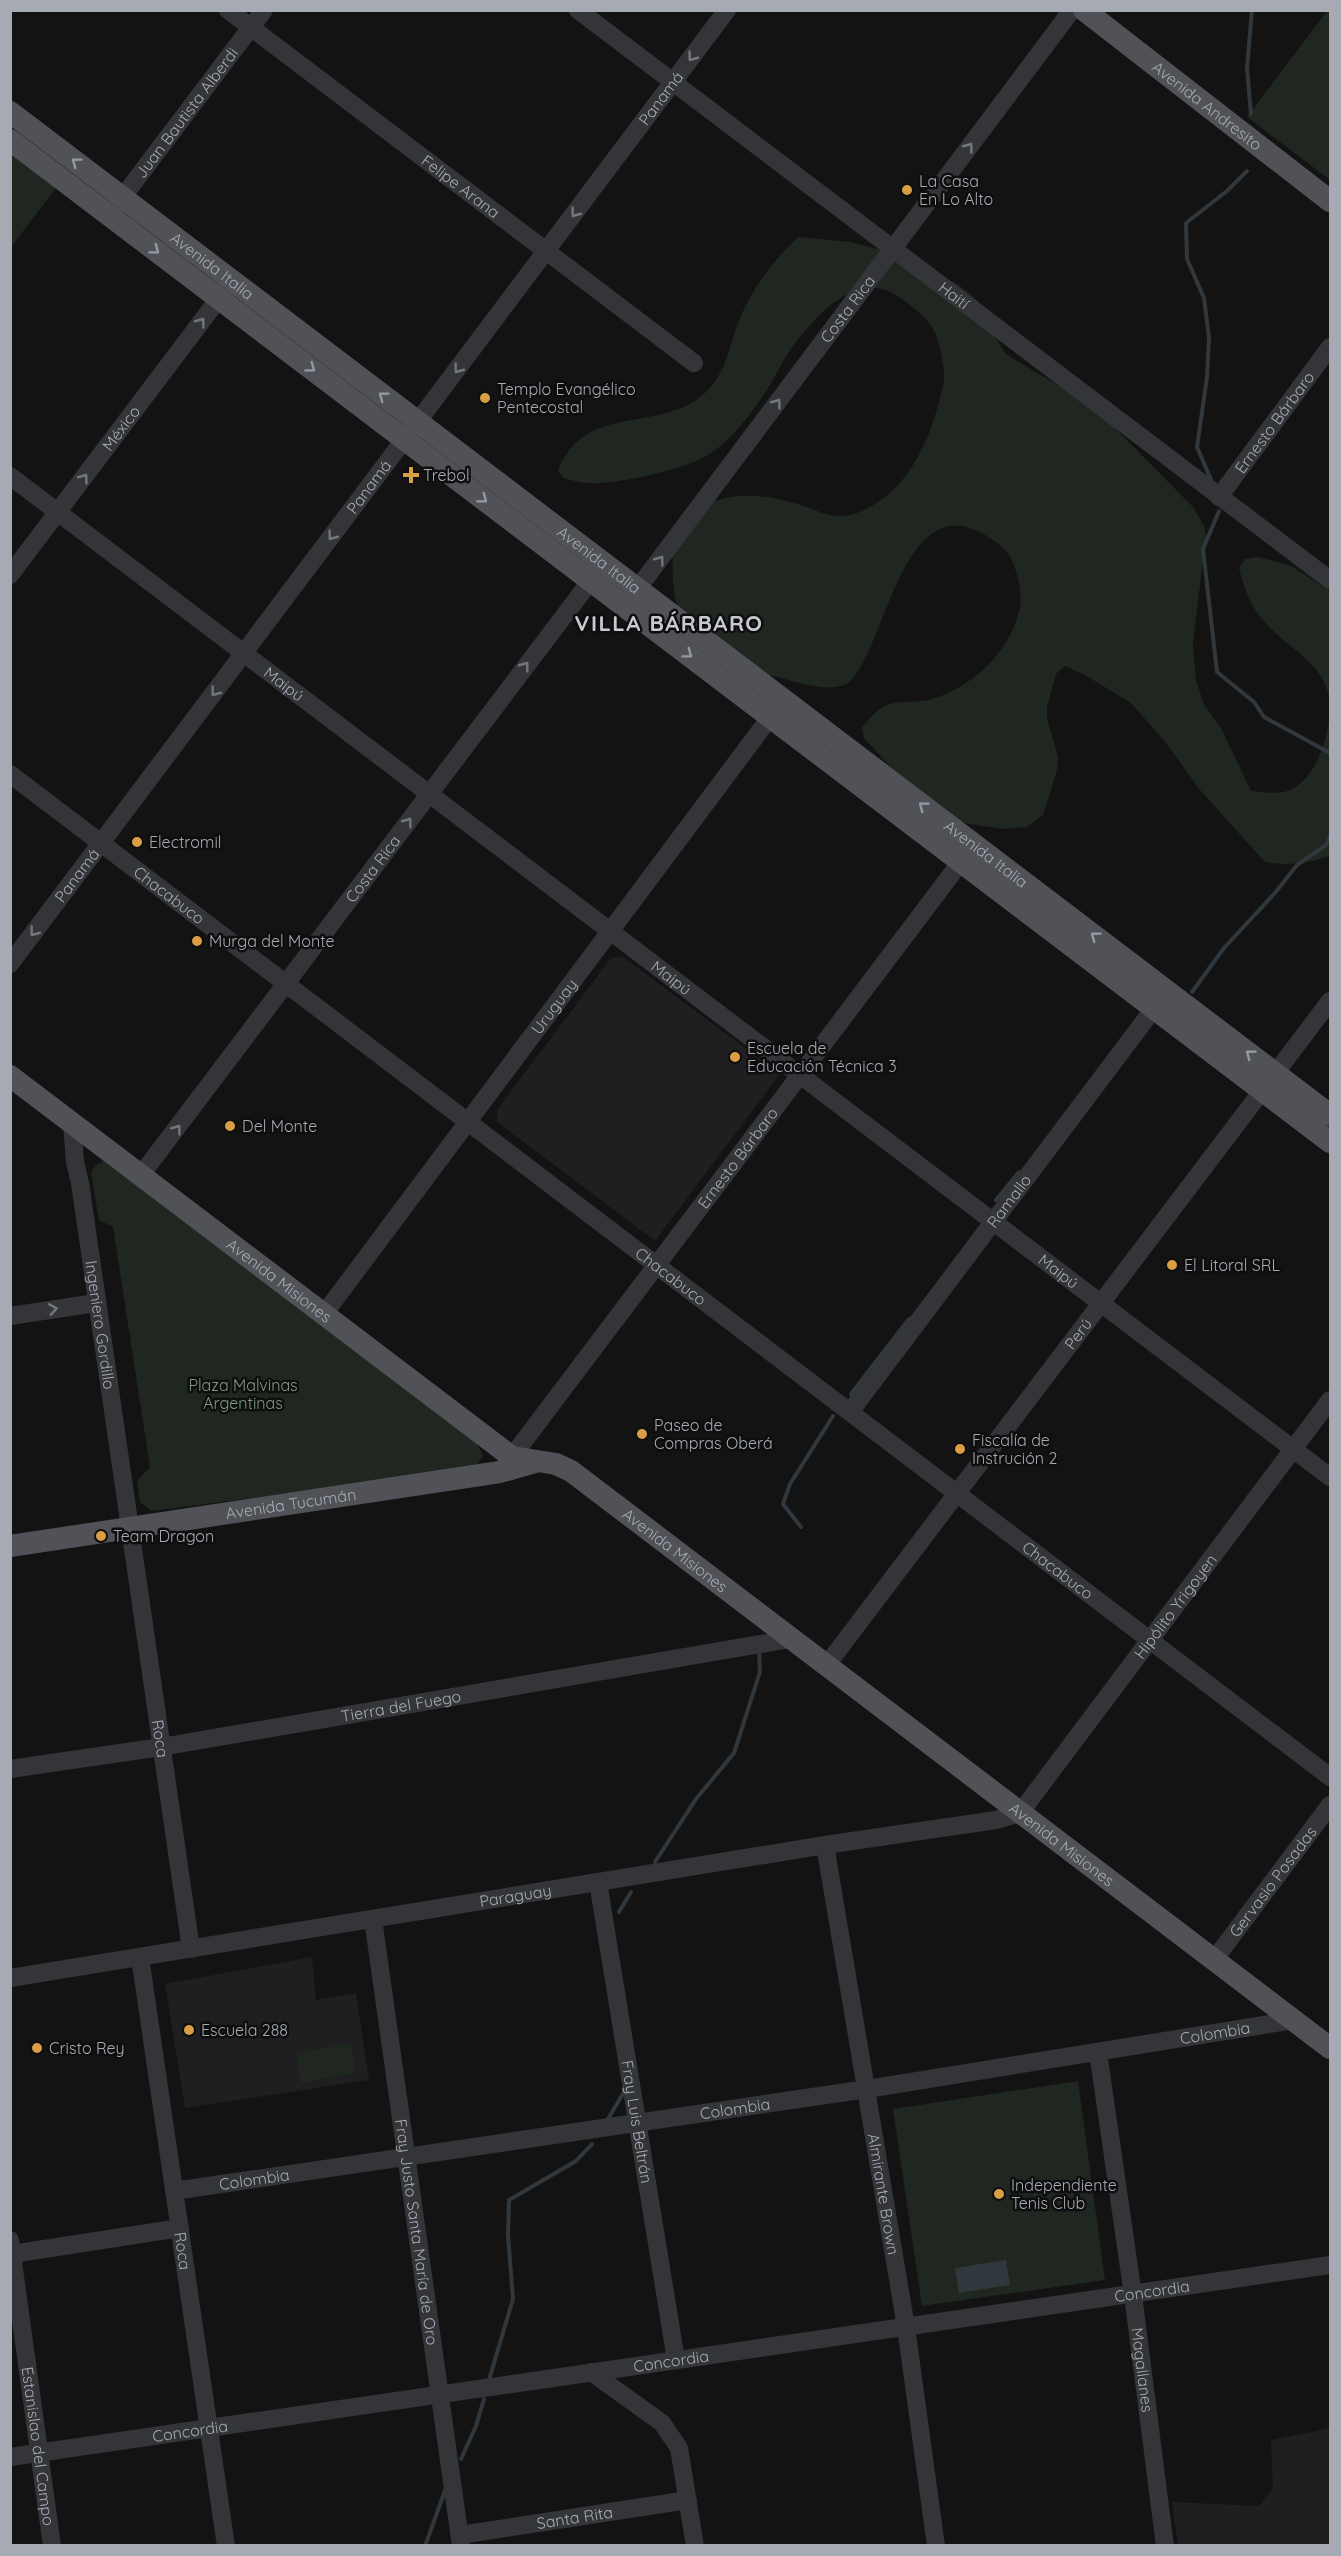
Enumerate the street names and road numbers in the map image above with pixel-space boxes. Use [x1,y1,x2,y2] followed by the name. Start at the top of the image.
[131,43,242,182] street label: Juan Bautista Alberdi
[1148,57,1266,155] street label: Avenida Andresito
[634,67,687,129] street label: Panamá
[418,150,504,222] street label: Felipe Arana
[166,228,258,304] street label: Avenida Italia
[816,271,879,347] street label: Costa Rica
[935,277,974,314] street label: Haití
[1230,367,1319,477] street label: Ernesto Bárbaro
[97,402,144,455] street label: México
[342,456,395,518] street label: Panamá
[553,522,645,598] street label: Avenida Italia
[260,662,308,705] street label: Maipú
[940,816,1032,892] street label: Avenida Italia
[341,831,405,906] street label: Costa Rica
[50,844,103,906] street label: Panamá
[130,862,209,928] street label: Chacabuco
[647,956,695,999] street label: Maipú
[527,975,581,1038] street label: Uruguay
[693,1103,782,1212] street label: Ernesto Bárbaro
[982,1170,1035,1232] street label: Ramallo
[223,1234,336,1327] street label: Avenida Misiones
[631,1243,710,1310] street label: Chacabuco
[1035,1250,1083,1293] street label: Maipú
[81,1259,120,1391] street label: Ingeniero Gordillo
[1060,1314,1096,1353] street label: Perú
[224,1484,357,1523] street label: Avenida Tucumán
[618,1504,732,1596] street label: Avenida Misiones
[1018,1537,1097,1604] street label: Chacabuco
[1129,1550,1221,1663] street label: Hipólito Yrigoyen
[339,1686,462,1726] street label: Tierra del Fuego
[148,1718,173,1759] street label: Roca
[1005,1798,1119,1891] street label: Avenida Misiones
[1225,1822,1321,1941] street label: Gervasio Posadas
[478,1880,553,1911] street label: Paraguay
[1178,2017,1252,2048] street label: Colombia
[617,2059,657,2185] street label: Fray Luis Beltrán
[698,2093,771,2123] street label: Colombia
[391,2118,443,2346] street label: Fray Justo Santa María de Oro
[864,2132,904,2256] street label: Almirante Brown
[218,2164,291,2194] street label: Colombia
[170,2230,196,2271] street label: Roca
[1113,2276,1191,2306] street label: Concordia
[1127,2326,1158,2414] street label: Magallanes
[632,2345,710,2376] street label: Concordia
[17,2365,59,2527] street label: Estanislao del Campo
[151,2415,229,2446] street label: Concordia
[535,2502,614,2533] street label: Santa Rita

